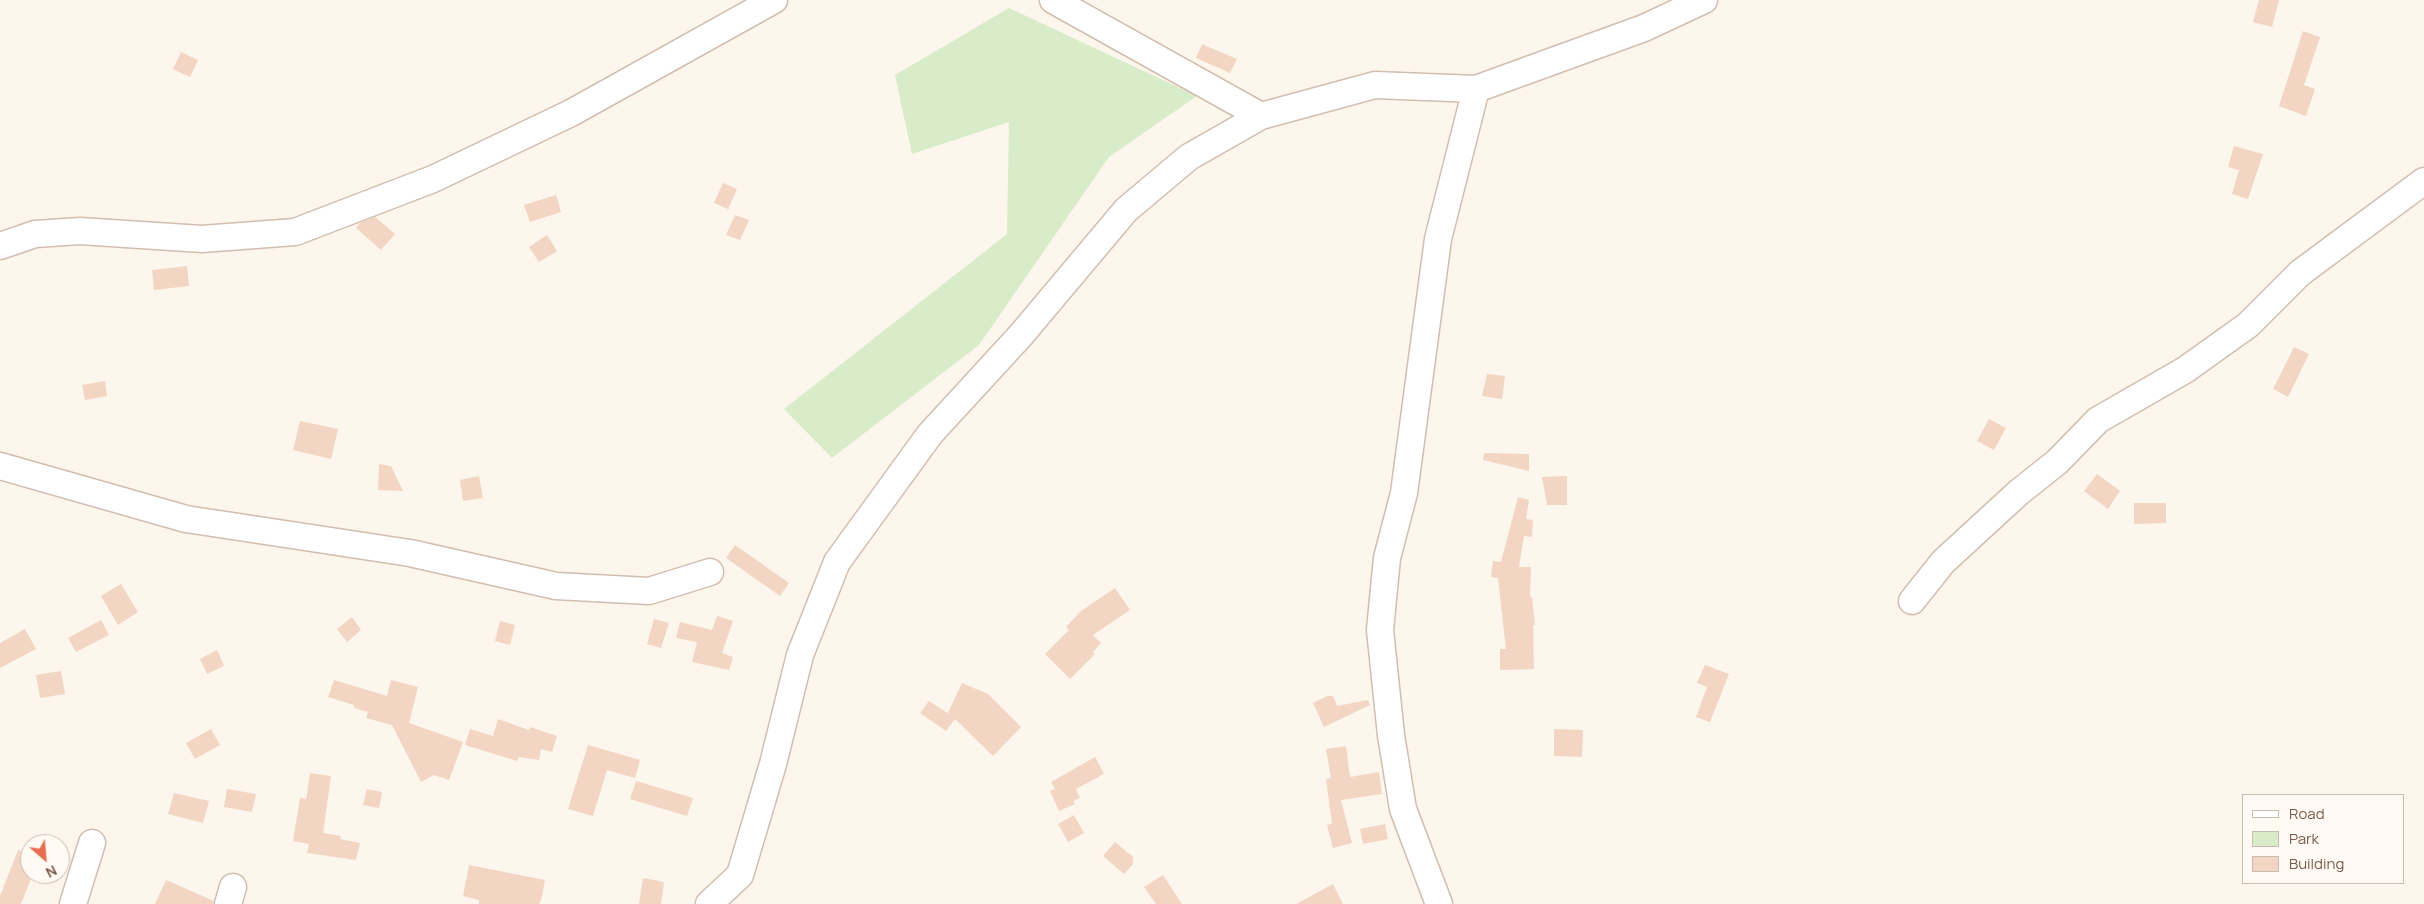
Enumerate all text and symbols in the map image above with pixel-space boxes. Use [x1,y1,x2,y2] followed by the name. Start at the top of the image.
[2242,794,2404,884] legend
[2289,803,2325,824] text: Road
[2289,828,2319,849] text: Park
[20,834,70,884] north arrow
[2289,853,2344,874] text: Building
[43,861,60,883] text: N

